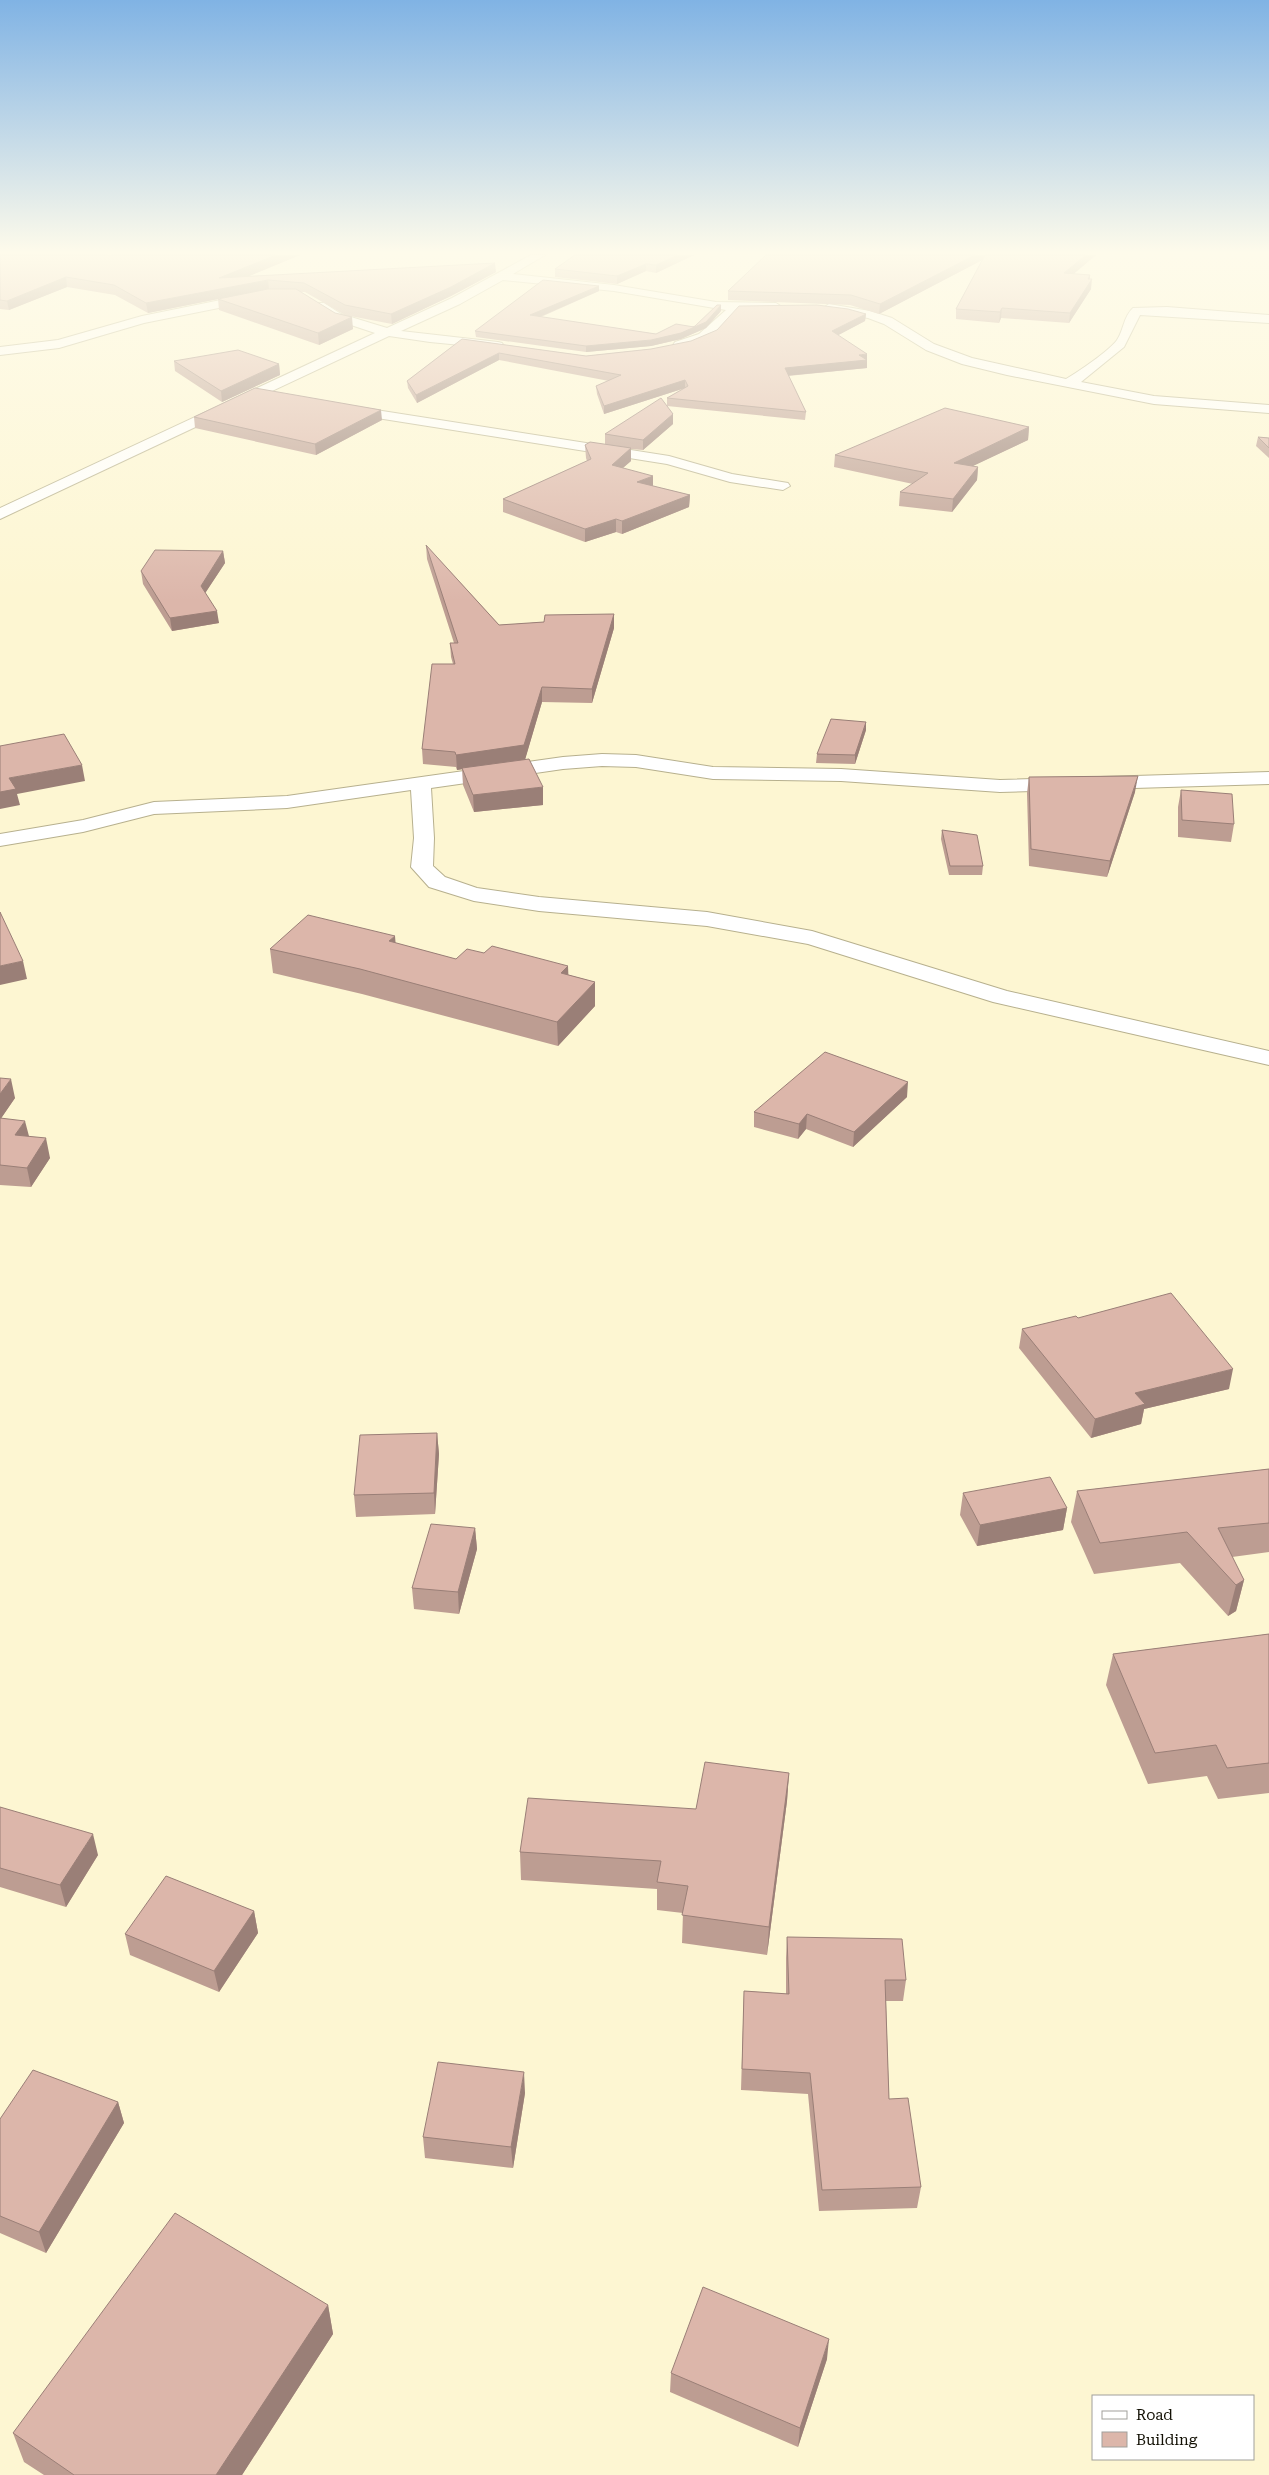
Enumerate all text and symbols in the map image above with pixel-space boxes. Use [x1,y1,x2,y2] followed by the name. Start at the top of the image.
[1092,2395,1254,2460] legend
[1136,2406,1173,2424] text: Road
[1136,2431,1198,2449] text: Building

